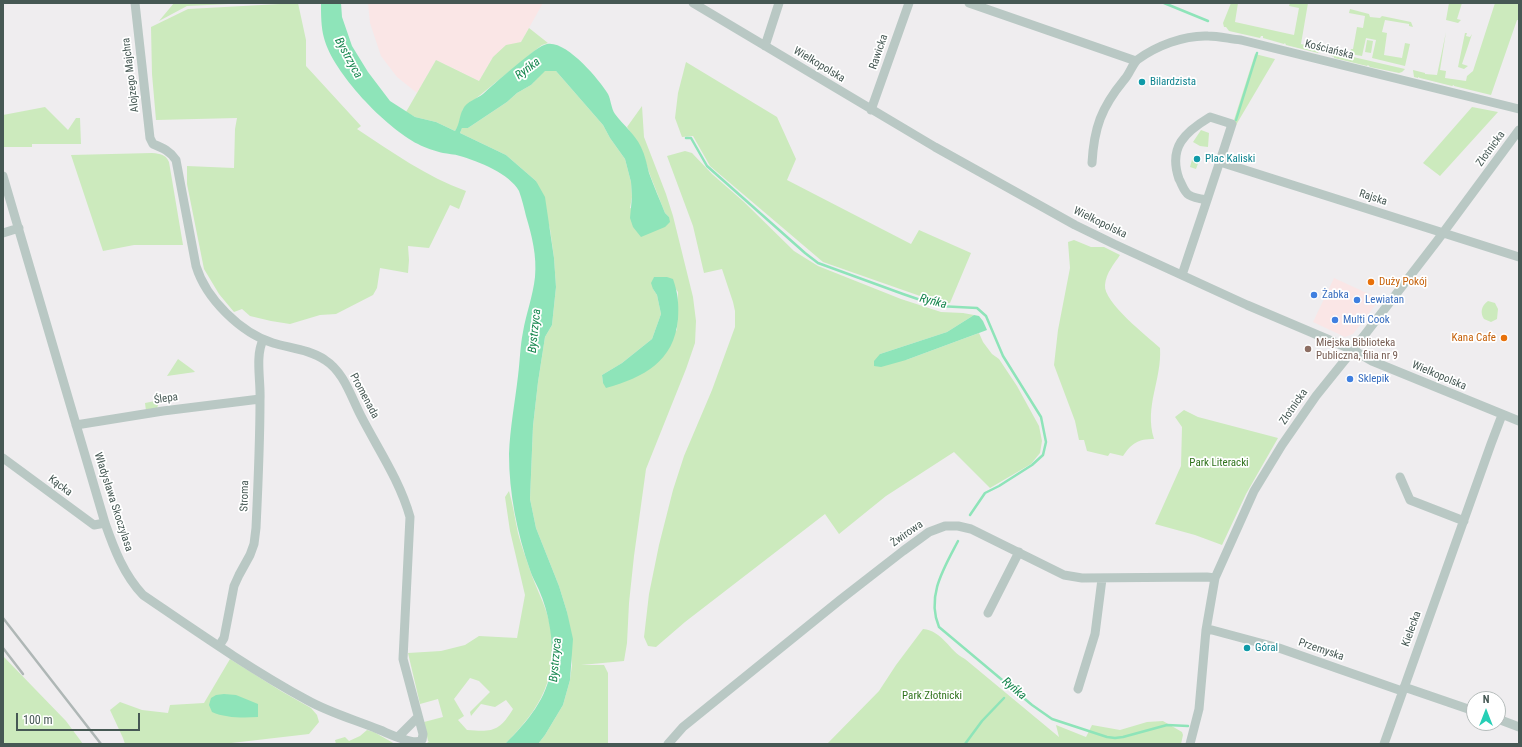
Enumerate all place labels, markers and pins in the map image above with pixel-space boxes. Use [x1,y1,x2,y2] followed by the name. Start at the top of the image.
[1150,75,1196,89] place label: Bilardzista
[1137,77,1147,87] marker: Bilardzista
[1205,152,1255,166] place label: Plac Kaliski
[1192,154,1202,164] marker: Plac Kaliski
[1379,275,1427,289] place label: Duży Pokój
[1366,277,1376,287] marker: Duży Pokój
[1322,288,1349,302] place label: Żabka
[1309,290,1319,300] marker: Żabka
[1365,293,1404,307] place label: Lewiatan
[1352,295,1362,305] marker: Lewiatan
[1343,313,1390,327] place label: Multi Cook
[1330,315,1340,325] marker: Multi Cook
[1452,331,1496,345] place label: Kana Cafe
[1499,333,1509,343] marker: Kana Cafe
[1316,336,1398,362] place label: Miejska Biblioteka Publiczna, filia nr 9
[1303,344,1313,354] marker: Miejska Biblioteka Publiczna, filia nr 9
[1358,372,1389,386] place label: Sklepik
[1345,374,1355,384] marker: Sklepik
[1255,641,1278,655] place label: Góral
[1242,643,1252,653] marker: Góral

